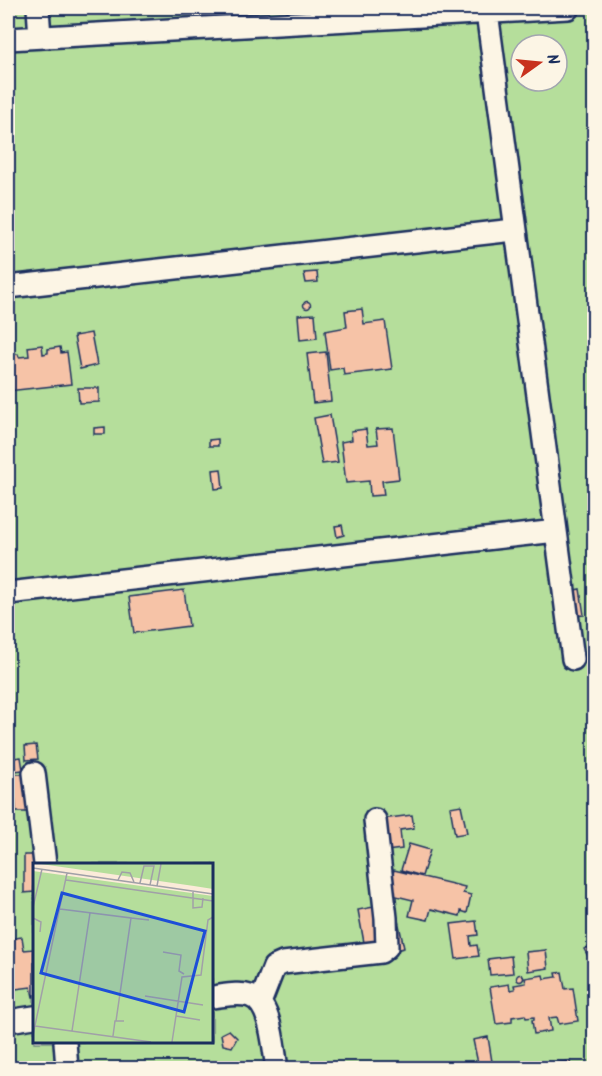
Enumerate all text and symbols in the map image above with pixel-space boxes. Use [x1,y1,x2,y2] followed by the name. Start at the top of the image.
[509,33,569,93] north arrow
[539,51,565,68] text: N
[33,863,213,1043] inset map

